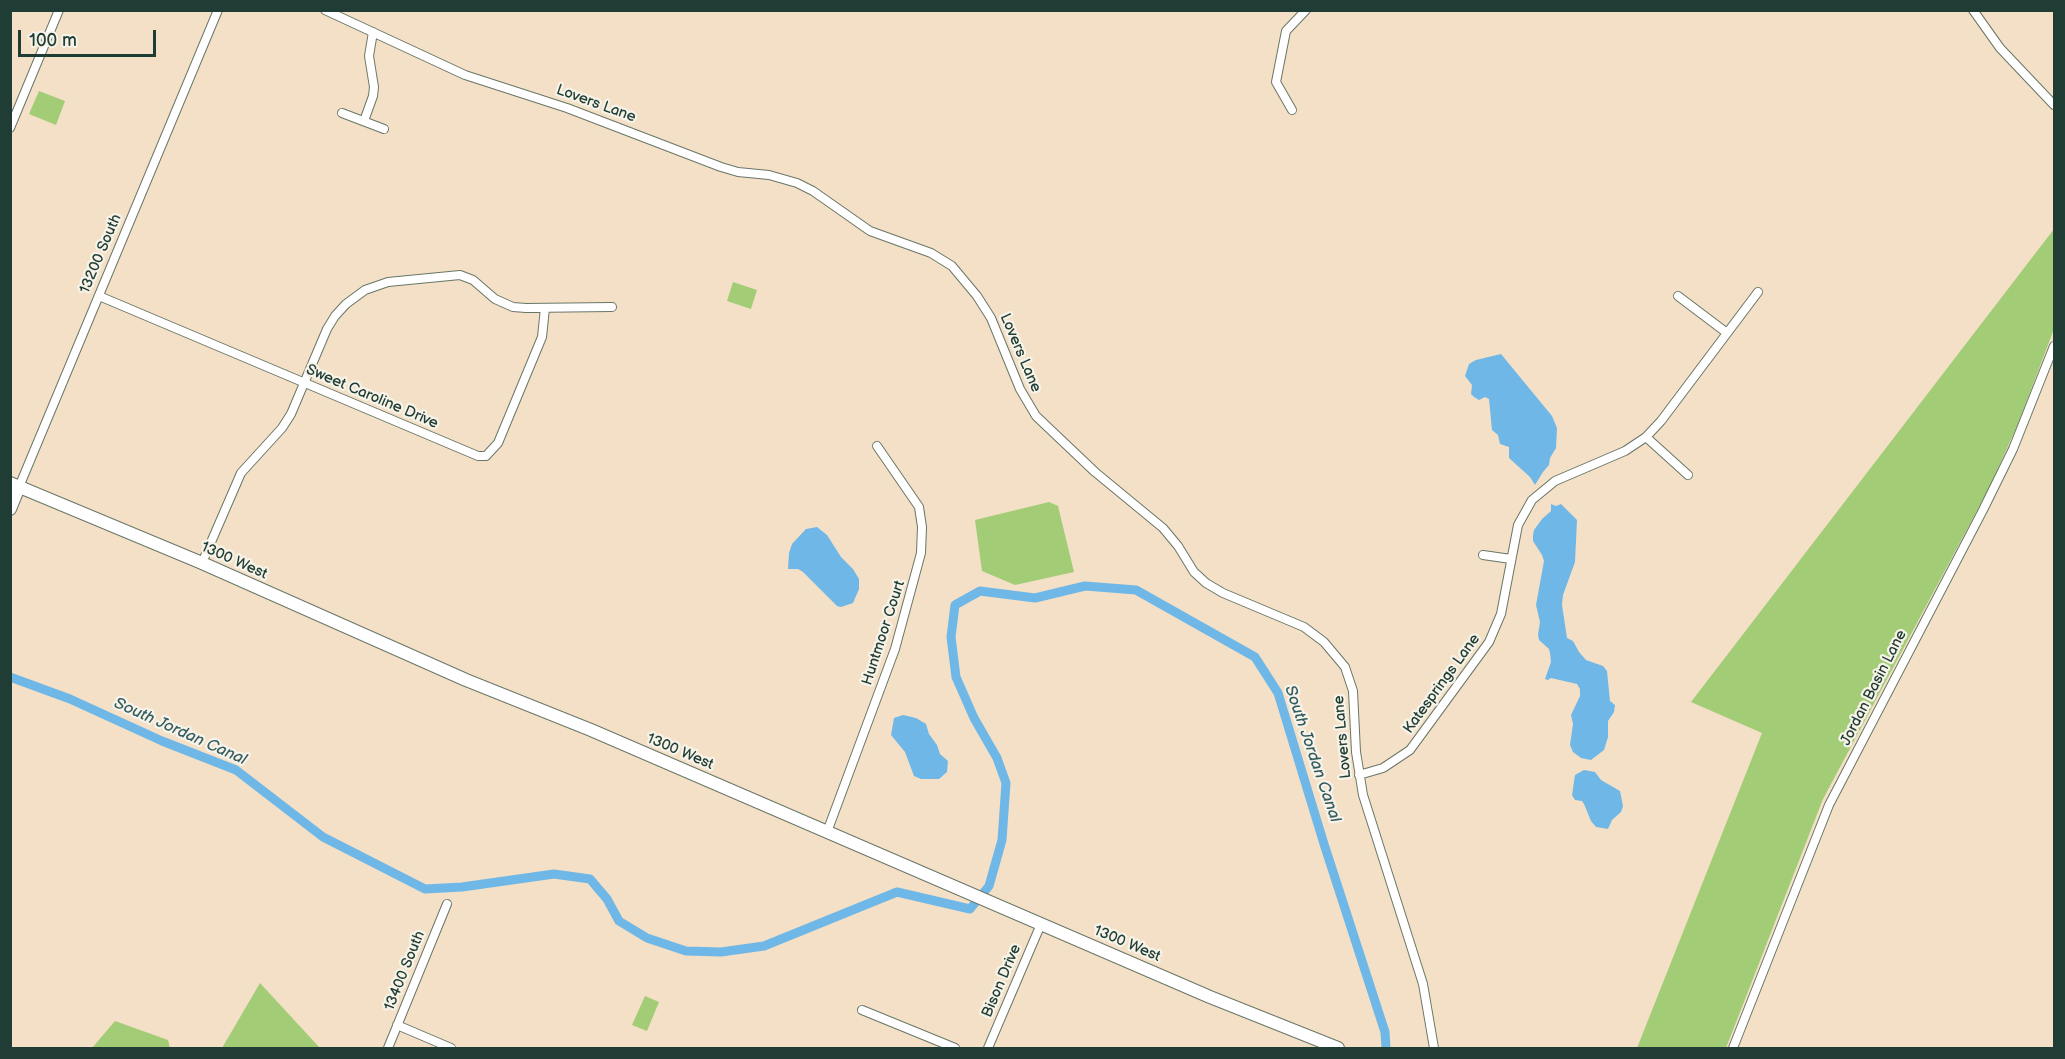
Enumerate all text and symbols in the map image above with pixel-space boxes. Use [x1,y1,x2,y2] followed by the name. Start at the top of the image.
[21,18,159,56] scale bar
[29,30,77,51] text: 100 m
[554,81,638,127] street label: Lovers Lane
[76,212,126,296] street label: 13200 South
[995,311,1045,395] street label: Lovers Lane
[303,361,441,433] street label: Sweet Caroline Drive
[198,538,270,584] street label: 1300 West
[859,578,909,688] street label: Huntmoor Court
[1837,627,1911,749] street label: Jordan Basin Lane
[1400,631,1484,737] street label: Katesprings Lane
[1280,683,1344,825] water label: South Jordan Canal
[111,694,249,770] water label: South Jordan Canal
[1330,695,1356,779] street label: Lovers Lane
[644,730,716,774] street label: 1300 West
[1091,922,1163,966] street label: 1300 West
[381,928,429,1014] street label: 13400 South
[979,942,1025,1020] street label: Bison Drive

